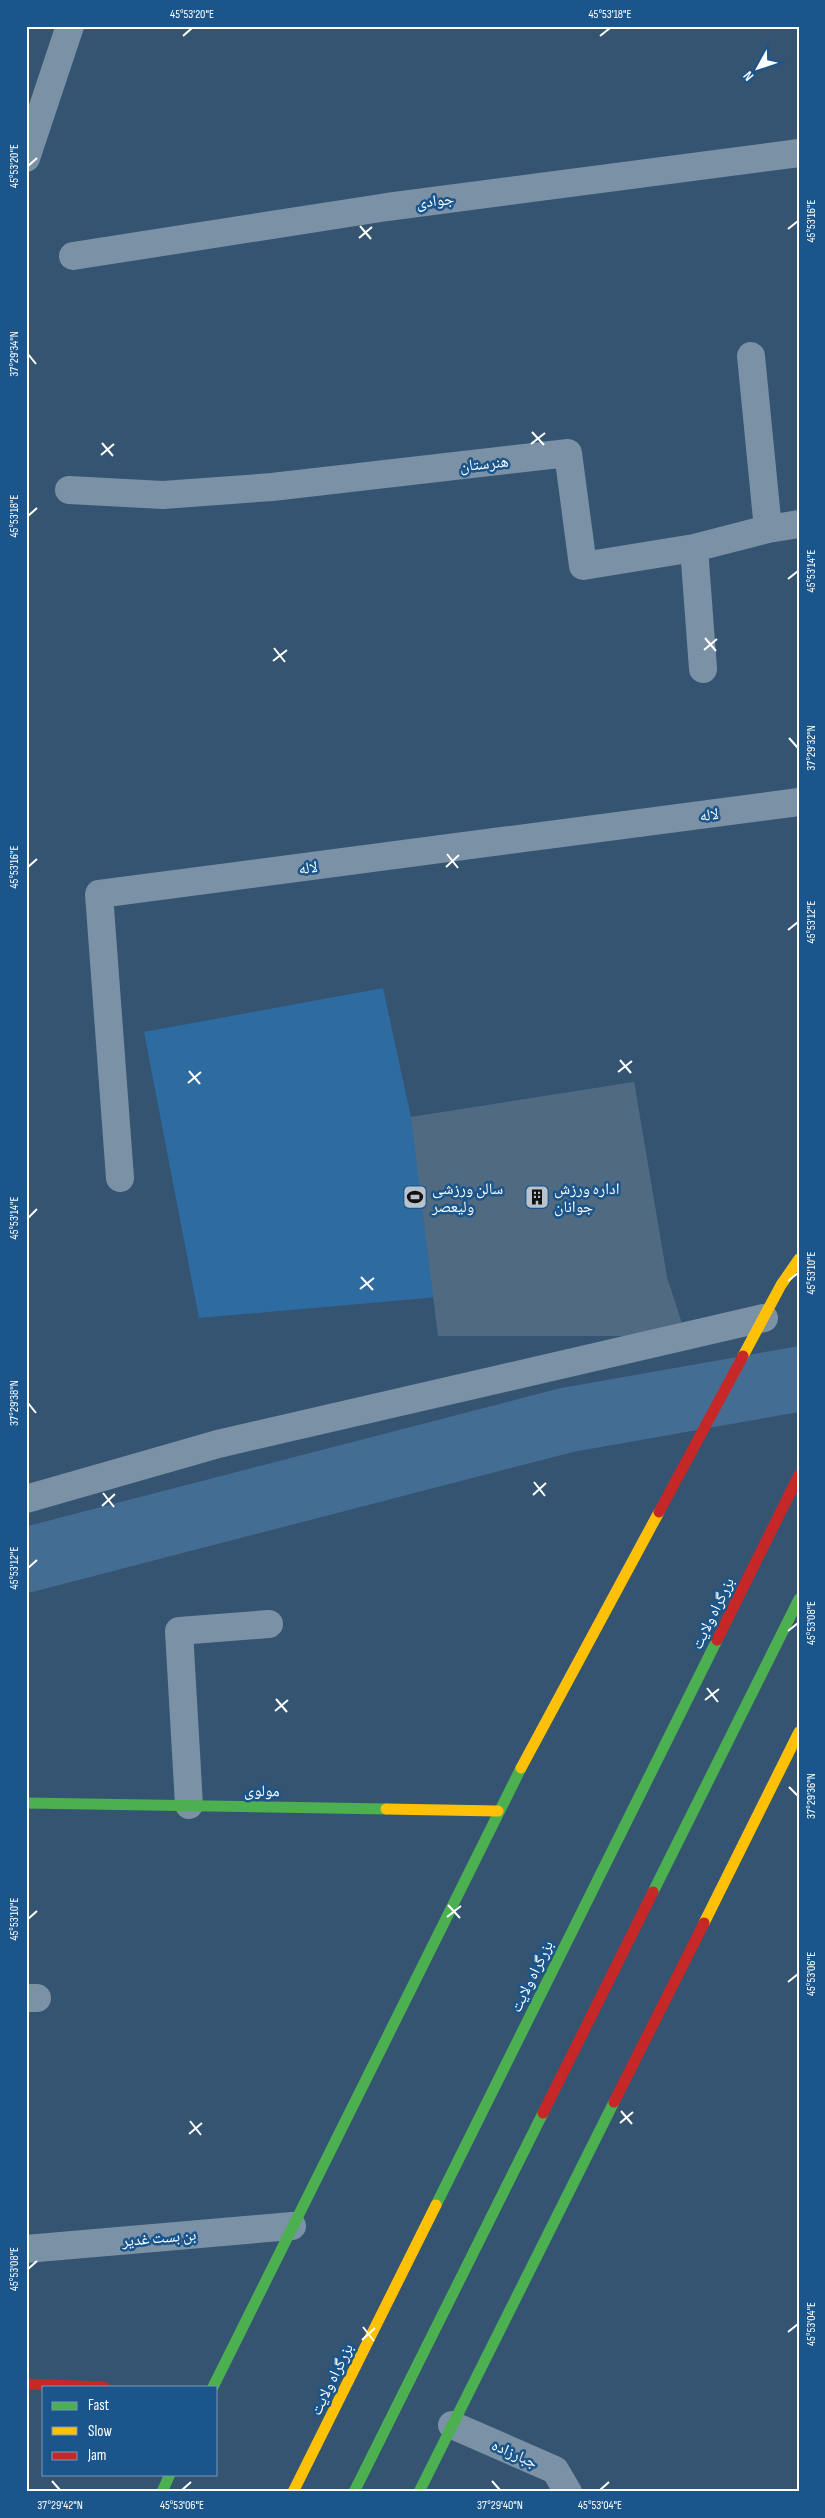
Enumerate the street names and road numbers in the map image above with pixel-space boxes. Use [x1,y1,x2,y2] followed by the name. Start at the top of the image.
[415,190,455,213] street label: جوادی
[459,452,510,476] street label: هنرستان
[699,805,720,826] street label: لاله
[298,858,319,879] street label: لاله
[688,1575,739,1653] street label: بزرگراه ولایت
[244,1782,280,1801] street label: مولوی
[507,1938,558,2016] street label: بزرگراه ولایت
[120,2226,197,2251] street label: بن بست غدیر
[307,2341,358,2419] street label: بزرگراه ولایت
[489,2436,540,2473] street label: جبارزاده

